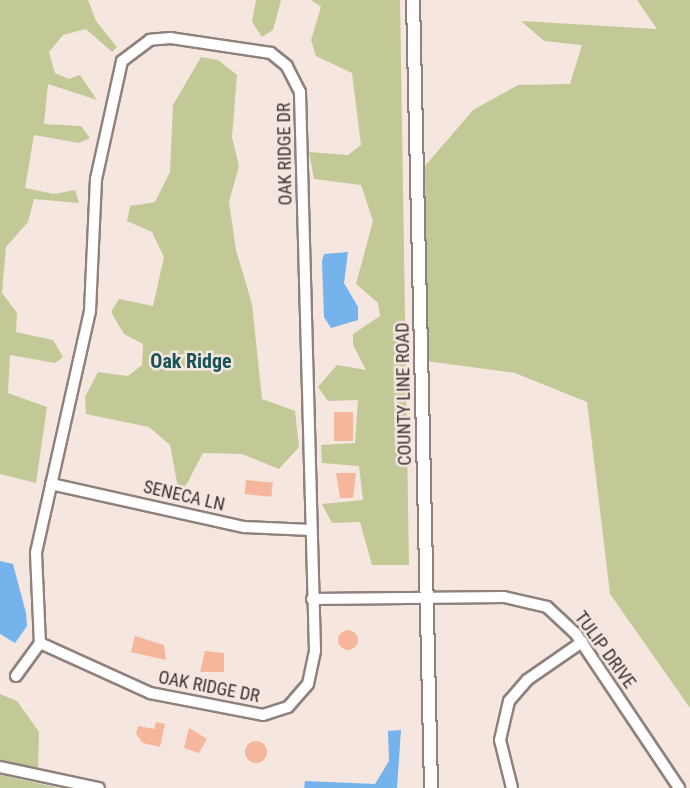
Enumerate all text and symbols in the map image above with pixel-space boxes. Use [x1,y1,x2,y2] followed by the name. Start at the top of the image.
[273,102,297,206] street label: OAK RIDGE DR
[392,322,416,466] street label: COUNTY LINE ROAD
[150,349,232,373] district label: Oak Ridge
[141,476,227,516] street label: SENECA LN
[570,607,640,693] street label: TULIP DRIVE
[156,667,262,707] street label: OAK RIDGE DR

